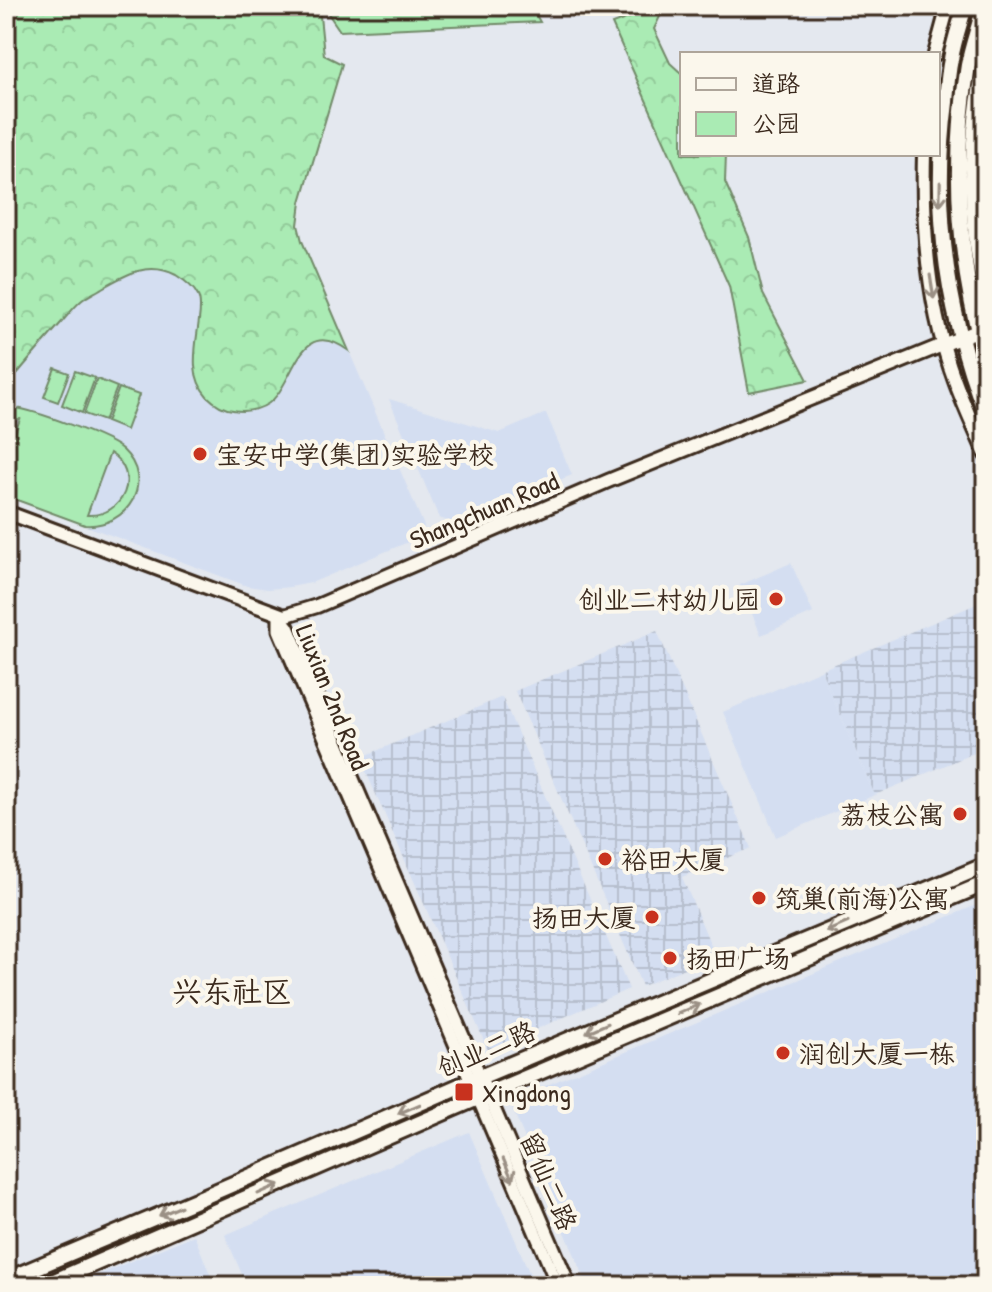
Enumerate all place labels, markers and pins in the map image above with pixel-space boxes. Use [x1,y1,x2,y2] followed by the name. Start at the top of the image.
[216,437,494,472] place label: 宝安中学(集团)实验学校
[191,445,209,463] marker: 宝安中学(集团)实验学校
[578,582,760,617] place label: 创业二村幼儿园
[767,590,785,608] marker: 创业二村幼儿园
[840,797,944,832] place label: 荔枝公寓
[951,805,969,823] marker: 荔枝公寓
[621,842,725,877] place label: 裕田大厦
[596,850,614,868] marker: 裕田大厦
[775,881,949,916] place label: 筑巢(前海)公寓
[750,889,768,907] marker: 筑巢(前海)公寓
[532,900,636,935] place label: 扬田大厦
[643,908,661,926] marker: 扬田大厦
[686,941,790,976] place label: 扬田广场
[661,949,679,967] marker: 扬田广场
[799,1036,955,1071] place label: 润创大厦一栋
[774,1044,792,1062] marker: 润创大厦一栋
[482,1075,571,1110] place label: Xingdong
[453,1081,475,1103] marker: Xingdong

